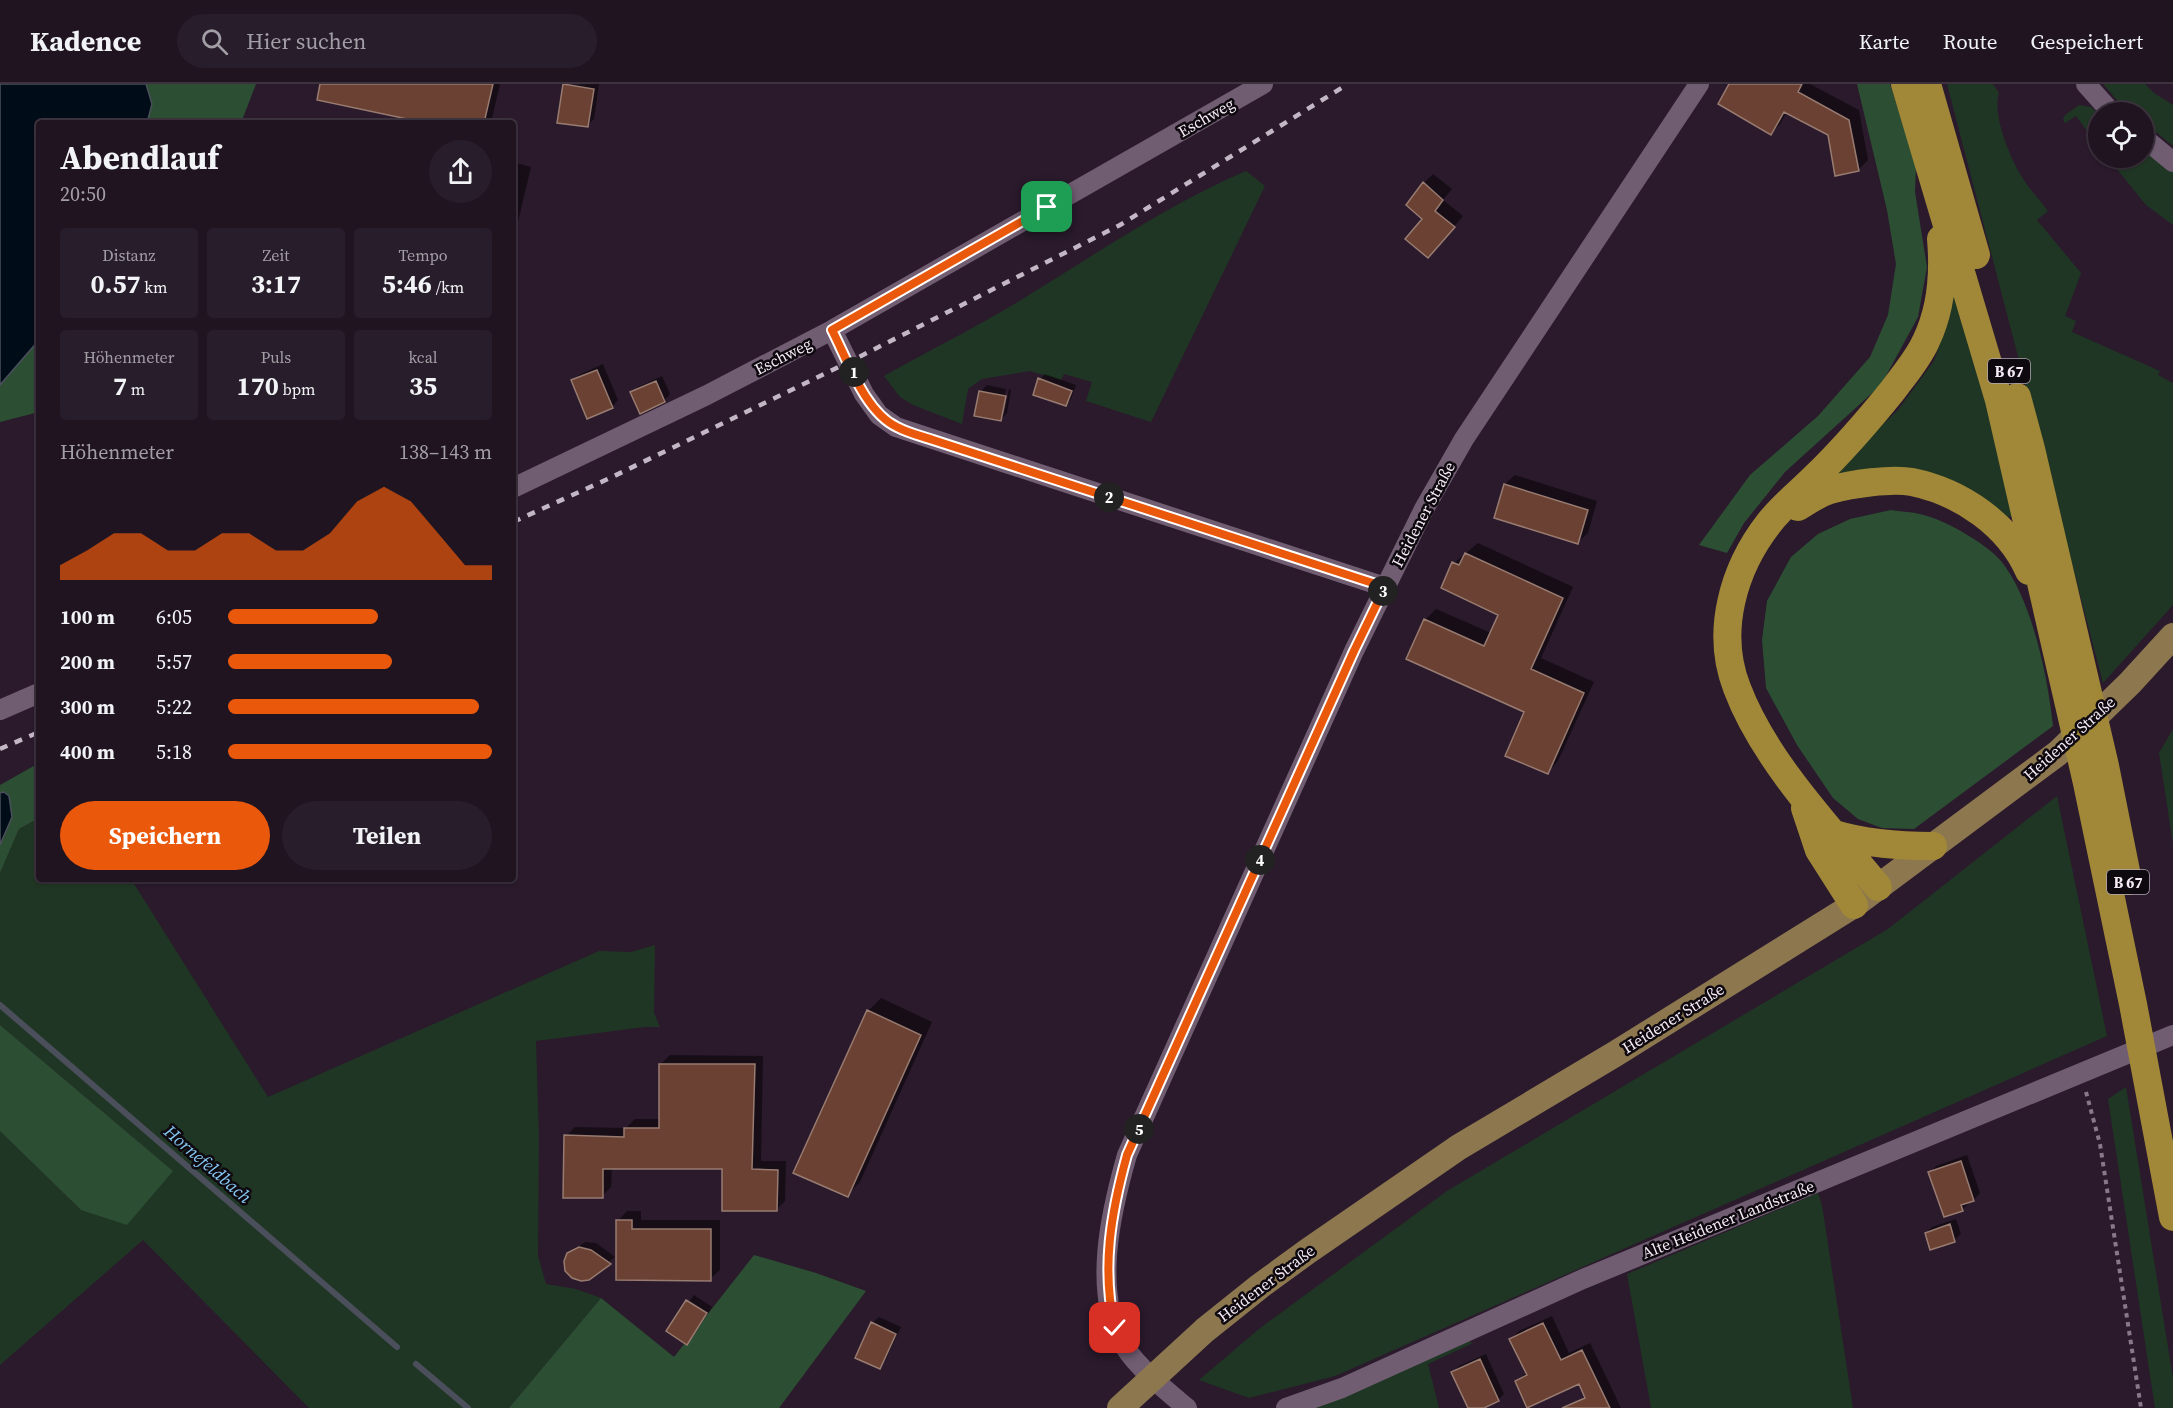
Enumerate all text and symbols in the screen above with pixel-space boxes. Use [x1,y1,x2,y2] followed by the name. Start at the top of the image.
[177,14,597,68] search box
[30,22,141,60] text: Kadence
[198,25,231,58] icon: search
[246,26,366,56] text: Hier suchen
[1859,27,1910,56] text: Karte
[1943,27,1997,56] text: Route
[2030,27,2143,56] text: Gespeichert
[1174,92,1238,142] street label: Eschweg
[2088,102,2154,168] map controls
[2088,102,2154,168] button: locate
[60,135,219,180] text: Abendlauf
[429,140,492,203] button: share
[60,180,106,208] text: 20:50
[1021,181,1072,232] pin
[1030,190,1063,223] icon: arrive
[102,244,156,266] text: Distanz
[263,244,289,266] text: Zeit
[399,244,448,266] text: Tempo
[91,266,141,302] text: 0.57
[251,266,301,302] text: 3:17
[382,266,432,302] text: 5:46
[141,276,167,298] text: km
[432,276,464,298] text: /km
[751,332,815,380] street label: Eschweg
[83,346,175,368] text: Höhenmeter
[261,346,291,368] text: Puls
[408,346,438,368] text: kcal
[839,357,869,387] pin: 1
[1988,359,2030,383] road number: B 67
[850,361,858,383] text: 1
[113,368,127,404] text: 7
[237,368,279,404] text: 170
[409,368,437,404] text: 35
[127,378,145,400] text: m
[279,378,315,400] text: bpm
[60,438,174,466] text: Höhenmeter
[399,438,492,466] text: 138–143 m
[1386,457,1460,571] street label: Heidener Straße
[1094,482,1124,512] pin: 2
[1105,486,1113,508] text: 2
[1368,576,1398,606] pin: 3
[1379,580,1387,602] text: 3
[60,603,115,631] text: 100 m
[156,603,192,631] text: 6:05
[60,648,115,676] text: 200 m
[156,648,192,676] text: 5:57
[2018,691,2120,785] street label: Heidener Straße
[60,693,115,721] text: 300 m
[156,693,192,721] text: 5:22
[60,738,115,766] text: 400 m
[156,738,192,766] text: 5:18
[60,801,270,870] button: Speichern
[282,801,492,870] button: Teilen
[1245,845,1275,875] pin: 4
[1256,849,1264,871] text: 4
[2107,870,2149,894] road number: B 67
[1618,978,1728,1058] street label: Heidener Straße
[1124,1114,1154,1144] pin: 5
[158,1118,257,1209] water label: Hornefeldbach
[1135,1118,1143,1140] text: 5
[1638,1174,1818,1264] street label: Alte Heidener Landstraße
[1213,1239,1319,1327] street label: Heidener Straße
[1089,1302,1140,1353] pin
[1098,1311,1131,1344] icon: check

